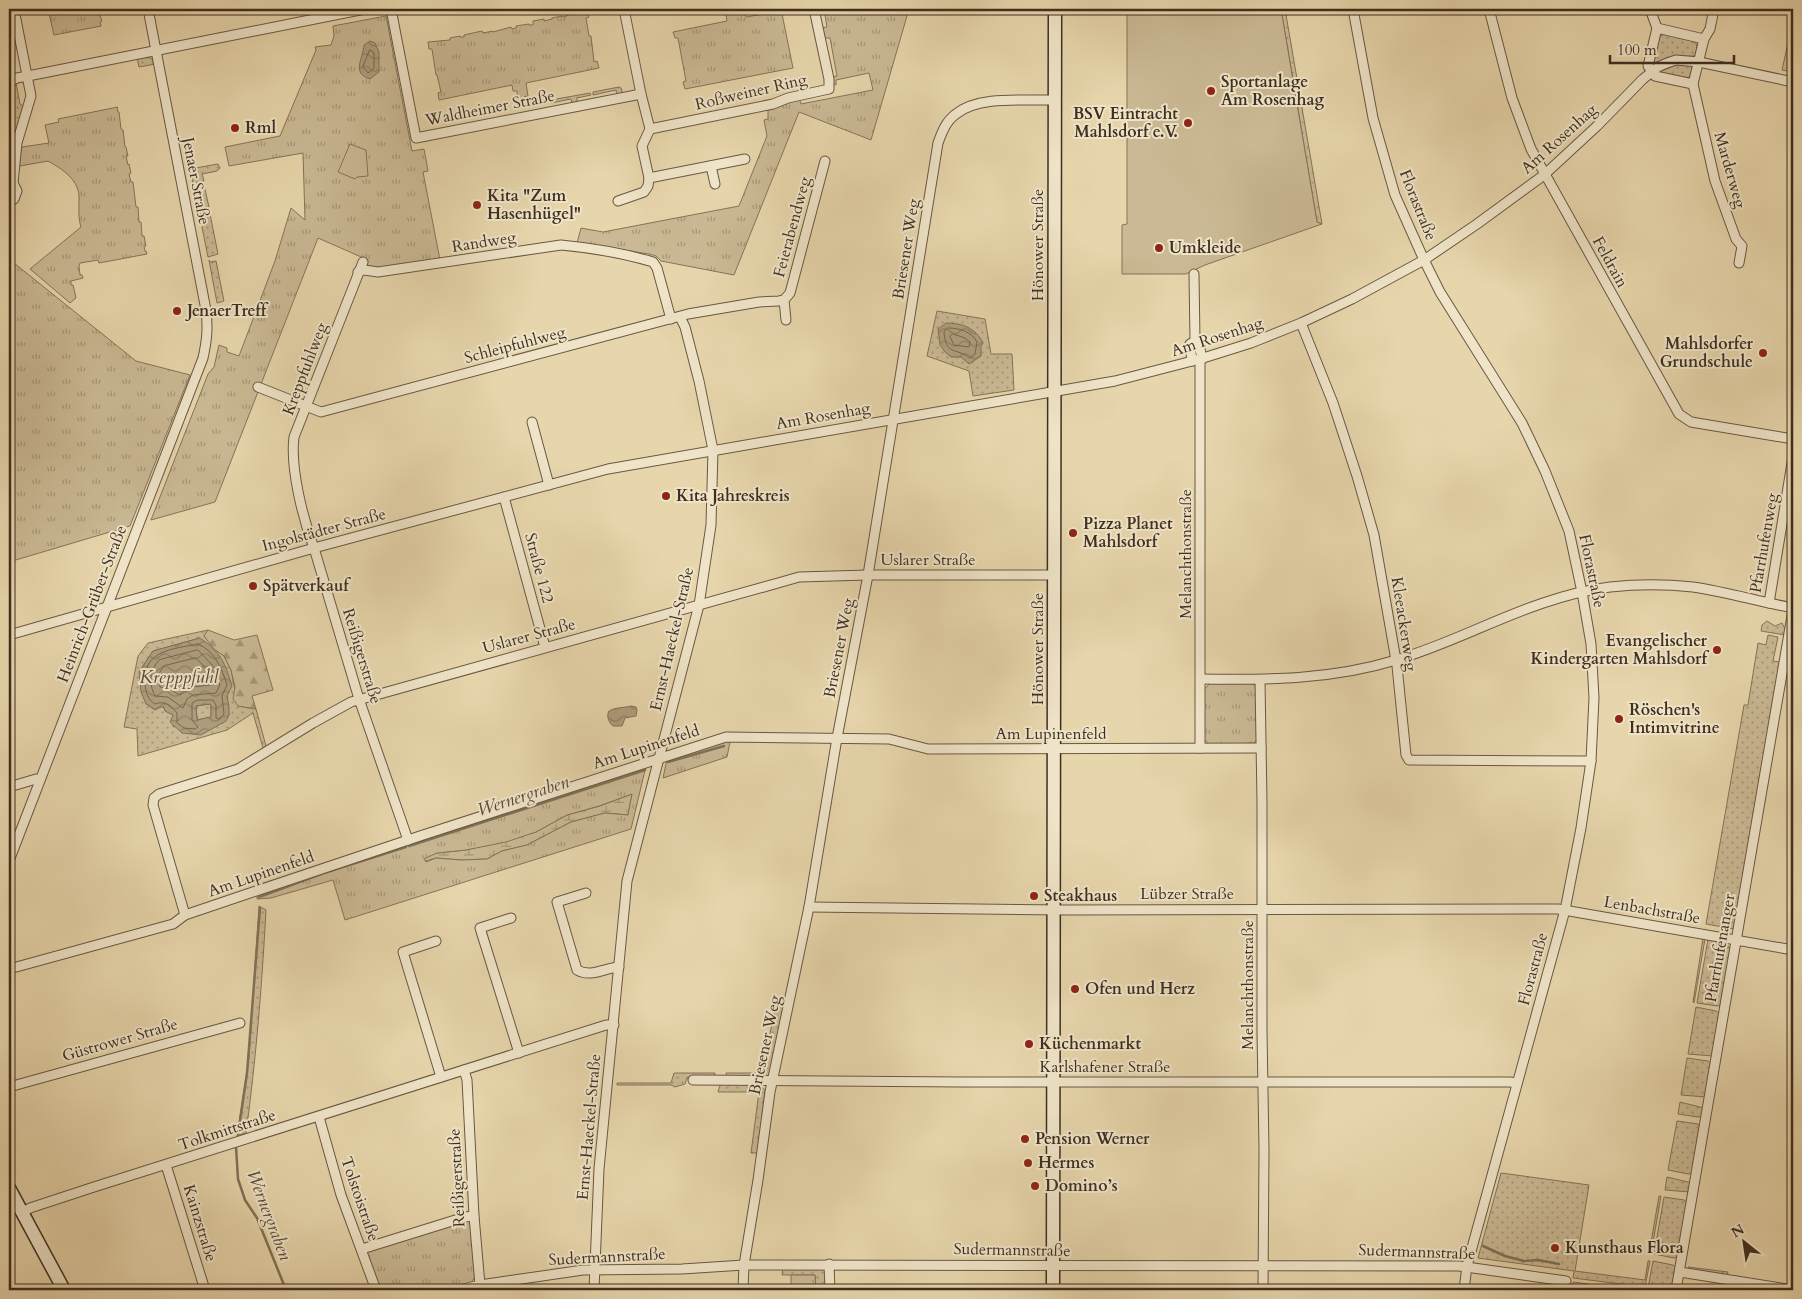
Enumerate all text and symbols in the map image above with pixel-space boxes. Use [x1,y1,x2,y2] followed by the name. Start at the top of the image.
[1610,32,1733,64] scale bar
[1617,40,1657,60] text: 100 m
[693,68,809,116] street label: Roßweiner Ring
[1221,71,1324,111] place label: Sportanlage Am Rosenhag
[422,85,557,132] street label: Waldheimer Straße
[1205,85,1217,97] marker: Sportanlage Am Rosenhag
[1516,99,1602,179] street label: Am Rosenhag
[1073,103,1178,143] place label: BSV Eintracht Mahlsdorf e.V.
[245,117,277,139] place label: Rml
[1182,117,1194,129] marker: BSV Eintracht Mahlsdorf e.V.
[229,122,241,134] marker: Rml
[1709,129,1751,211] street label: Marderweg
[176,133,215,227] street label: Jenaer Straße
[1394,166,1442,244] street label: Florastraße
[768,174,816,280] street label: Feierabendweg
[487,185,581,225] place label: Kita "Zum Hasenhügel"
[1027,189,1049,301] street label: Hönower Straße
[887,197,925,301] street label: Briesener Weg
[471,199,483,211] marker: Kita "Zum Hasenhügel"
[450,226,518,258] street label: Randweg
[1587,232,1633,292] street label: Feldrain
[1169,237,1242,259] place label: Umkleide
[1153,242,1165,254] marker: Umkleide
[185,300,269,322] place label: JenaerTreff
[171,305,183,317] marker: JenaerTreff
[1168,312,1266,362] street label: Am Rosenhag
[277,319,333,419] street label: Kreppfuhlweg
[462,321,568,369] street label: Schleipfuhlweg
[1660,333,1754,373] place label: Mahlsdorfer Grundschule
[1757,347,1769,359] marker: Mahlsdorfer Grundschule
[774,397,872,435] street label: Am Rosenhag
[676,485,790,507] place label: Kita Jahreskreis
[1175,489,1197,619] street label: Melanchthonstraße
[660,490,672,502] marker: Kita Jahreskreis
[1744,491,1784,595] street label: Pfarrhufenweg
[260,503,388,557] street label: Ingolstädter Straße
[1083,513,1173,553] place label: Pizza Planet Mahlsdorf
[52,522,132,686] street label: Heinrich-Grüber-Straße
[1067,527,1079,539] marker: Pizza Planet Mahlsdorf
[519,531,559,605] street label: Straße 122
[1573,532,1611,610] street label: Florastraße
[880,549,976,571] street label: Uslarer Straße
[645,565,699,713] street label: Ernst-Haeckel-Straße
[263,575,351,597] place label: Spätverkauf
[1386,575,1422,673] street label: Kleeackerweg
[247,580,259,592] marker: Spätverkauf
[1027,593,1049,705] street label: Hönower Straße
[819,596,859,700] street label: Briesener Weg
[337,605,387,707] street label: Reißigerstraße
[480,613,578,659] street label: Uslarer Straße
[1531,630,1710,670] place label: Evangelischer Kindergarten Mahlsdorf
[1711,644,1723,656] marker: Evangelischer Kindergarten Mahlsdorf
[140,665,219,690] water label: Krepppfuhl
[1629,699,1720,739] place label: Röschen's Intimvitrine
[1613,713,1625,725] marker: Röschen's Intimvitrine
[590,719,703,775] street label: Am Lupinenfeld
[996,723,1107,745] street label: Am Lupinenfeld
[474,769,572,823] water label: Wernergraben
[205,845,317,902] street label: Am Lupinenfeld
[1140,883,1234,905] street label: Lübzer Straße
[1044,885,1117,907] place label: Steakhaus
[1028,890,1040,902] marker: Steakhaus
[1602,891,1702,929] street label: Lenbachstraße
[1700,892,1740,1004] street label: Pfarrhufenanger
[1237,920,1259,1050] street label: Melanchthonstraße
[1513,930,1553,1008] street label: Florastraße
[1085,978,1195,1000] place label: Ofen und Herz
[1069,983,1081,995] marker: Ofen und Herz
[744,993,786,1097] street label: Briesener Weg
[60,1013,180,1067] street label: Güstrower Straße
[1039,1033,1141,1055] place label: Küchenmarkt
[1023,1038,1035,1050] marker: Küchenmarkt
[572,1053,606,1201] street label: Ernst-Haeckel-Straße
[1039,1056,1171,1078] street label: Karlshafener Straße
[176,1104,278,1156] street label: Tolkmittstraße
[443,1128,471,1228] street label: Reißigerstraße
[1035,1128,1150,1150] place label: Pension Werner
[1019,1133,1031,1145] marker: Pension Werner
[1038,1152,1094,1174] place label: Hermes
[335,1154,385,1244] street label: Tolstoistraße
[1022,1157,1034,1169] marker: Hermes
[240,1166,298,1264] water label: Wernergraben
[1045,1175,1118,1197] place label: Domino’s
[1029,1180,1041,1192] marker: Domino’s
[178,1182,222,1264] street label: Kainzstraße
[1720,1216,1770,1266] north arrow
[1728,1220,1748,1242] text: N
[1565,1237,1684,1259] place label: Kunsthaus Flora
[953,1238,1071,1262] street label: Sudermannstraße
[1358,1239,1476,1265] street label: Sudermannstraße
[1549,1242,1561,1254] marker: Kunsthaus Flora
[548,1243,666,1271] street label: Sudermannstraße

